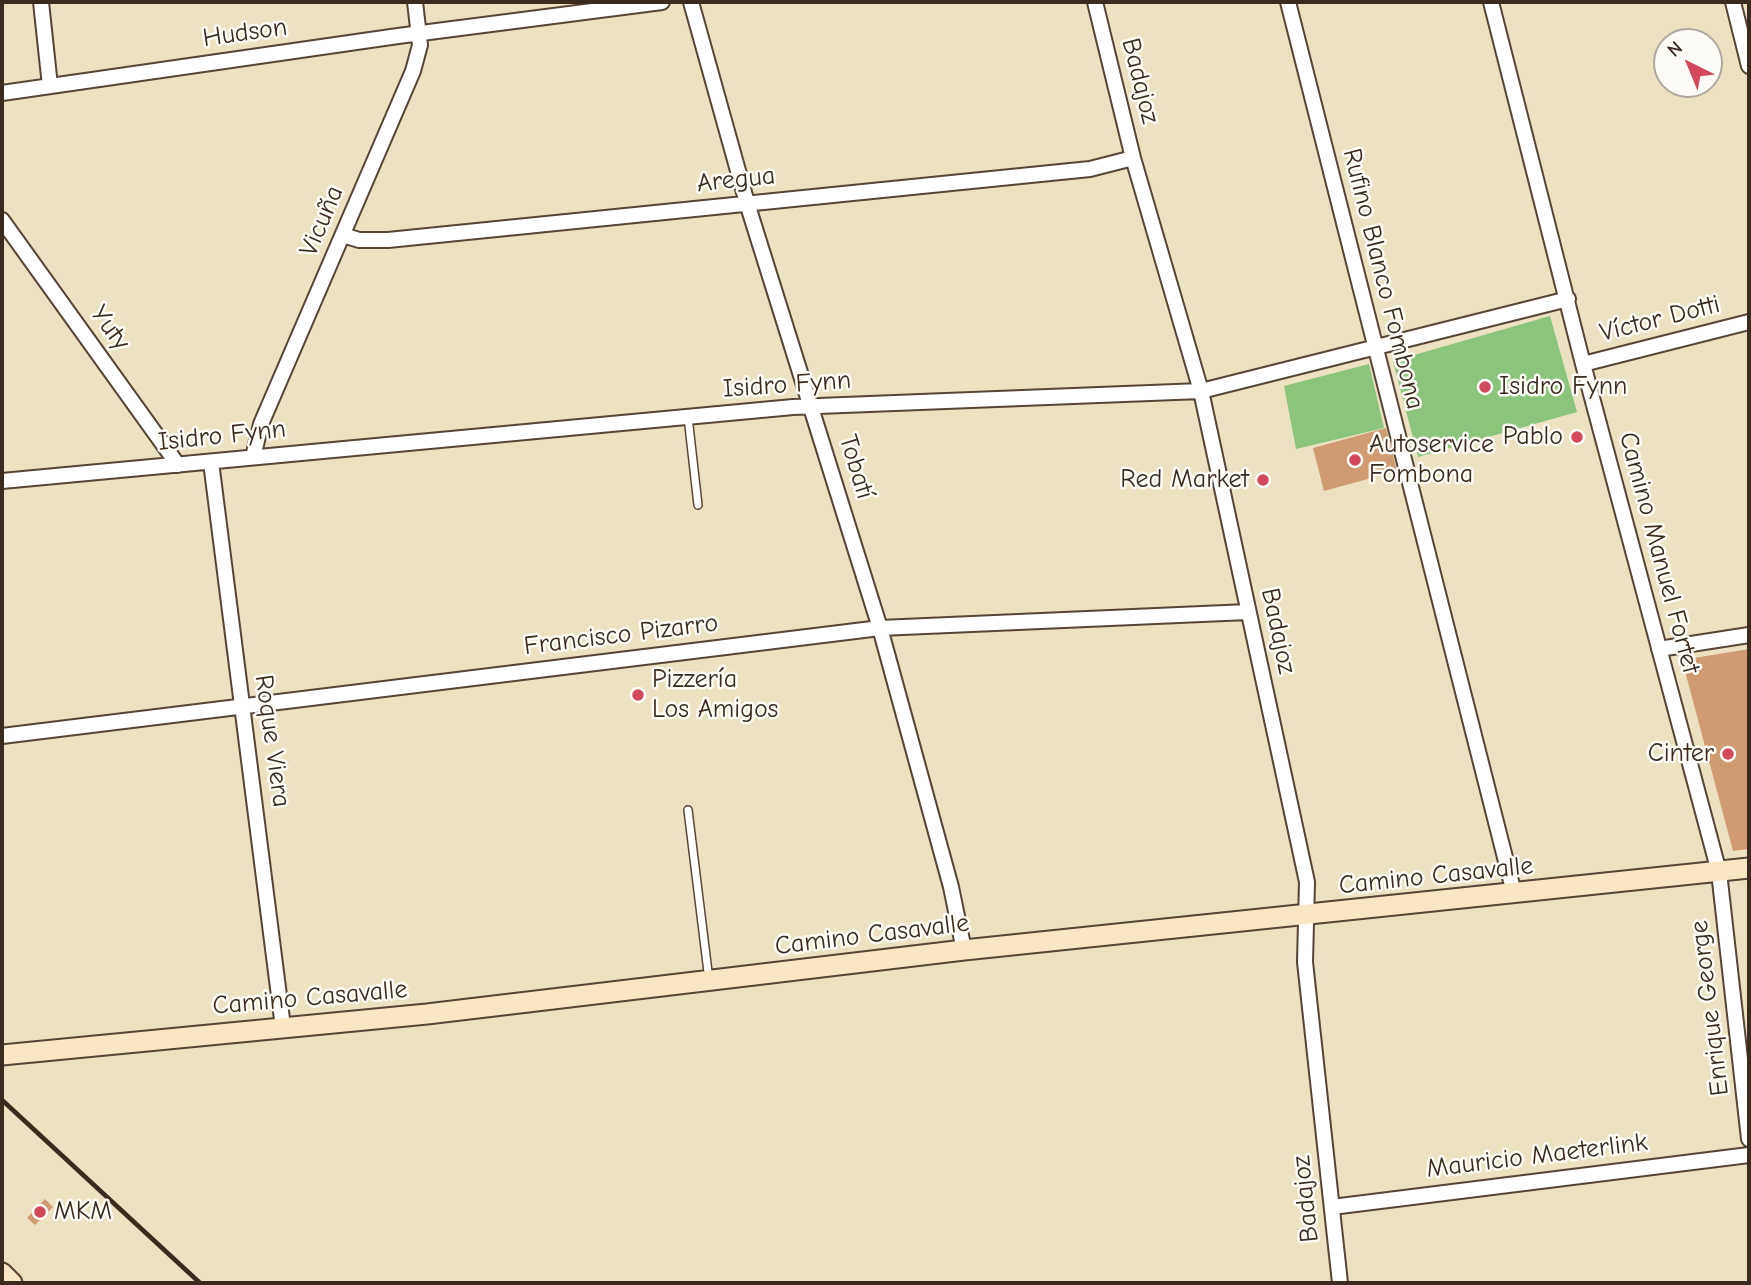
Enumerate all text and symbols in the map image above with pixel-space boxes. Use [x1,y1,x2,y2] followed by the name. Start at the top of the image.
[201,12,289,54] street label: Hudson
[1653,28,1723,98] north arrow
[1114,35,1166,127] street label: Badajoz
[1663,37,1687,61] text: N
[1335,145,1431,413] street label: Rufino Blanco Fombona
[695,160,777,200] street label: Aregua
[293,181,351,261] street label: Vicuña
[1597,289,1723,349] street label: Víctor Dotti
[83,299,137,357] street label: Yuty
[722,365,852,405] street label: Isidro Fynn
[1499,371,1627,403] place label: Isidro Fynn
[1477,379,1493,395] marker: Isidro Fynn
[157,414,287,458] street label: Isidro Fynn
[1503,421,1563,453] place label: Pablo
[1369,429,1494,490] place label: Autoservice Fombona
[1569,429,1585,445] marker: Pablo
[1612,429,1706,677] street label: Camino Manuel Fortet
[831,431,881,503] street label: Tobatí
[1347,452,1363,468] marker: Autoservice Fombona
[1120,464,1249,496] place label: Red Market
[1255,472,1271,488] marker: Red Market
[1254,585,1302,677] street label: Badajoz
[522,608,720,662] street label: Francisco Pizarro
[652,664,778,726] place label: Pizzería Los Amigos
[247,673,297,809] street label: Roque Viera
[630,687,646,703] marker: Pizzería Los Amigos
[1648,738,1714,770] place label: Cinter
[1720,746,1736,762] marker: Cinter
[1337,850,1535,902] street label: Camino Casavalle
[773,908,971,962] street label: Camino Casavalle
[1684,919,1736,1097] street label: Enrique George
[211,974,409,1022] street label: Camino Casavalle
[1425,1127,1649,1185] street label: Mauricio Maeterlink
[1286,1154,1326,1244] street label: Badajoz
[54,1196,112,1228] place label: MKM
[32,1204,48,1220] marker: MKM

